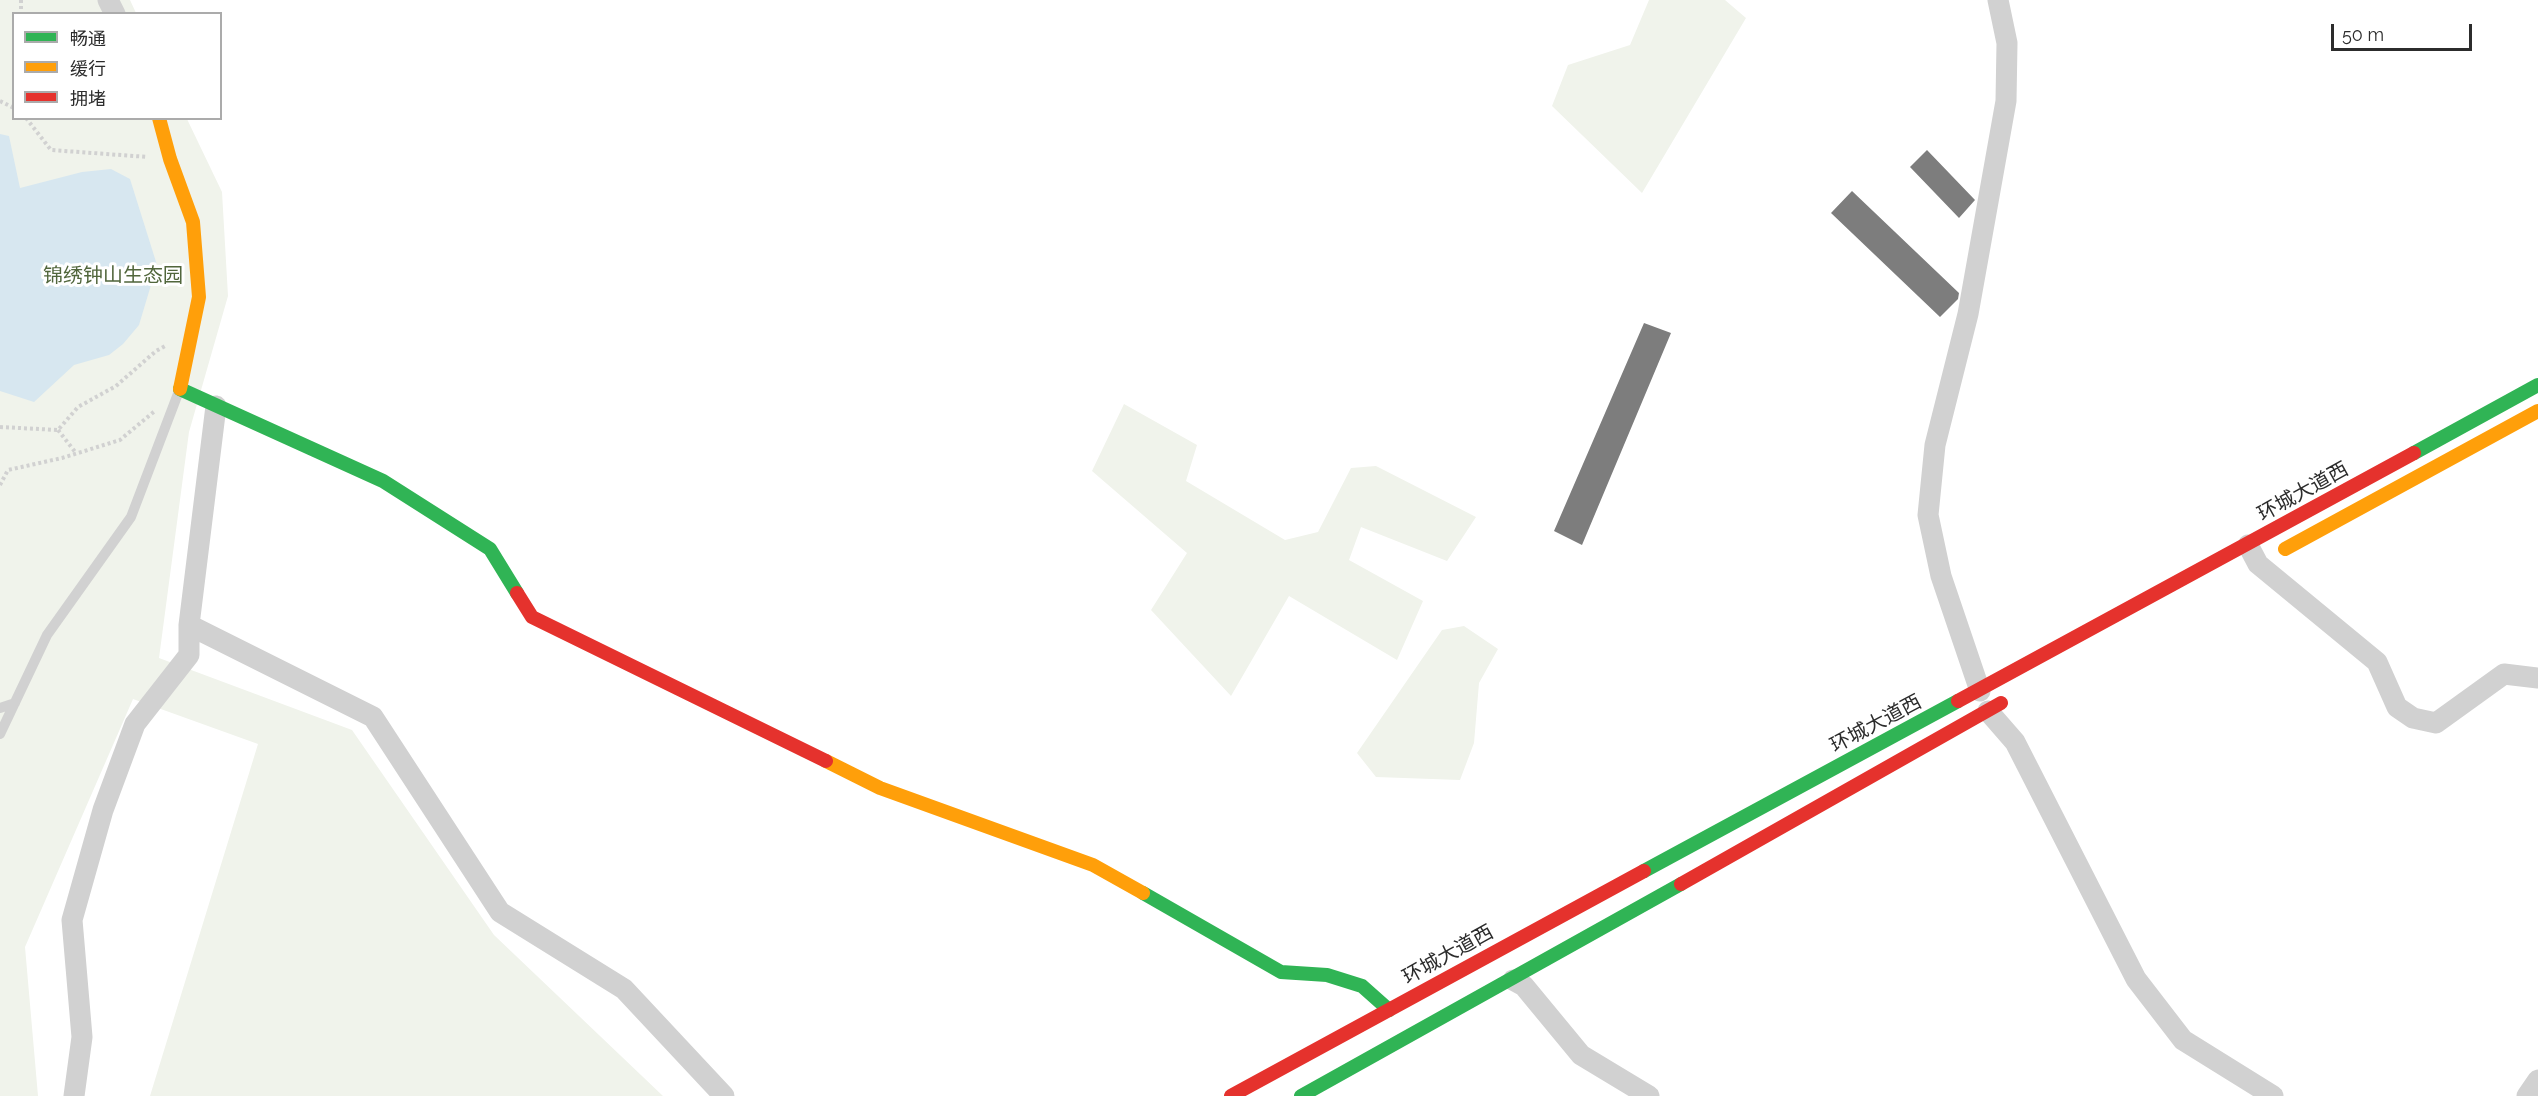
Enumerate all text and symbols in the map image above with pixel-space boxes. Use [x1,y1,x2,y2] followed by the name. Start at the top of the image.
[12,12,222,120] legend
[2334,12,2475,50] scale bar
[2342,24,2384,45] text: 50 m
[70,28,106,49] text: 畅通
[70,58,106,79] text: 缓行
[70,88,106,109] text: 拥堵
[43,264,183,288] park label: 锦绣钟山生态园
[2253,457,2353,527] street label: 环城大道西
[1826,690,1926,758] street label: 环城大道西
[1398,920,1498,990] street label: 环城大道西

